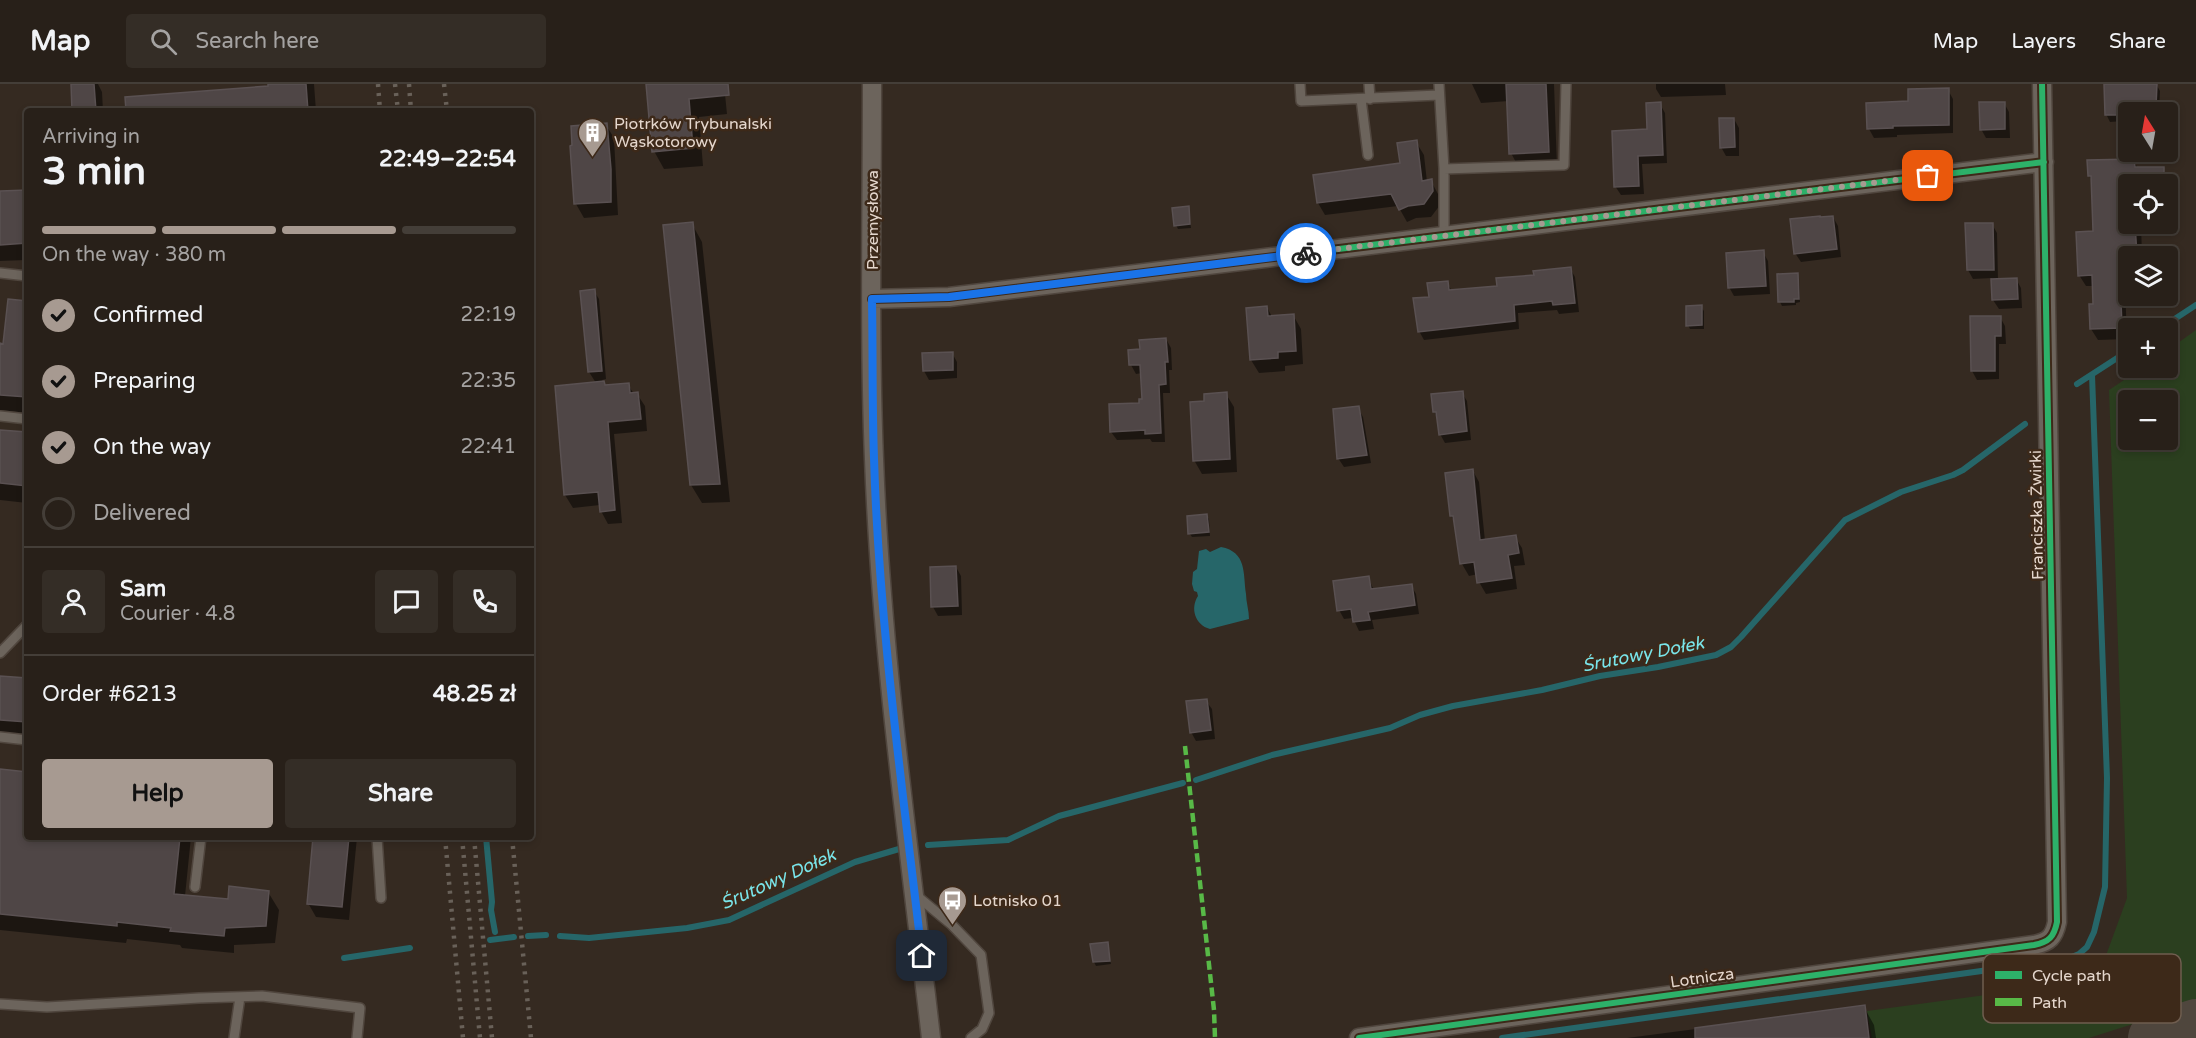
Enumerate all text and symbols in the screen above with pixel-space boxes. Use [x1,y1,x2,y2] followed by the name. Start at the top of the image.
[126,14,546,68] search box
[30,24,90,58] text: Map
[147,25,180,58] icon: search
[195,28,319,54] text: Search here
[1933,29,1978,54] text: Map
[2011,29,2076,54] text: Layers
[2109,29,2166,54] text: Share
[2118,102,2178,162] north arrow
[2118,102,2178,450] map controls
[614,114,772,152] place label: Piotrków Trybunalski Wąskotorowy
[577,116,609,158] building icon: Piotrków Trybunalski Wąskotorowy
[42,125,140,149] text: Arriving in
[379,146,516,172] text: 22:49–22:54
[42,148,146,195] text: 3 min
[1902,150,1953,201] pin
[1911,159,1944,192] icon: bag
[863,170,883,270] street label: Przemysłowa
[2118,174,2178,234] button: locate
[1276,223,1336,283] courier
[1290,237,1323,270] icon: bike
[42,243,226,267] text: On the way · 380 m
[2118,246,2178,306] button: layers
[42,299,75,332] icon: check
[93,302,203,328] text: Confirmed
[461,303,516,327] text: 22:19
[2118,318,2178,378] button: +
[42,365,75,398] icon: check
[93,368,196,394] text: Preparing
[461,369,516,393] text: 22:35
[2118,390,2178,450] button: −
[42,431,75,464] icon: check
[93,434,211,460] text: On the way
[461,435,516,459] text: 22:41
[2026,450,2048,580] street label: Franciszka Żwirki
[93,500,191,526] text: Delivered
[42,570,105,633] button: person
[375,570,438,633] button: chat
[453,570,516,633] button: phone
[120,576,166,602] text: Sam
[120,602,235,626] text: Courier · 4.8
[1580,631,1707,677] water label: Śrutowy Dołek
[42,681,177,707] text: Order #6213
[433,681,516,707] text: 48.25 zł
[42,759,273,828] button: Help
[285,759,516,828] button: Share
[717,843,840,914] water label: Śrutowy Dołek
[936,884,968,926] bus stop icon: Lotnisko 01
[973,891,1062,911] place label: Lotnisko 01
[896,930,947,981] pin
[905,939,938,972] icon: home
[1983,954,2181,1023] legend
[1669,964,1735,992] street label: Lotnicza
[2032,966,2111,986] text: Cycle path
[2032,993,2067,1013] text: Path

